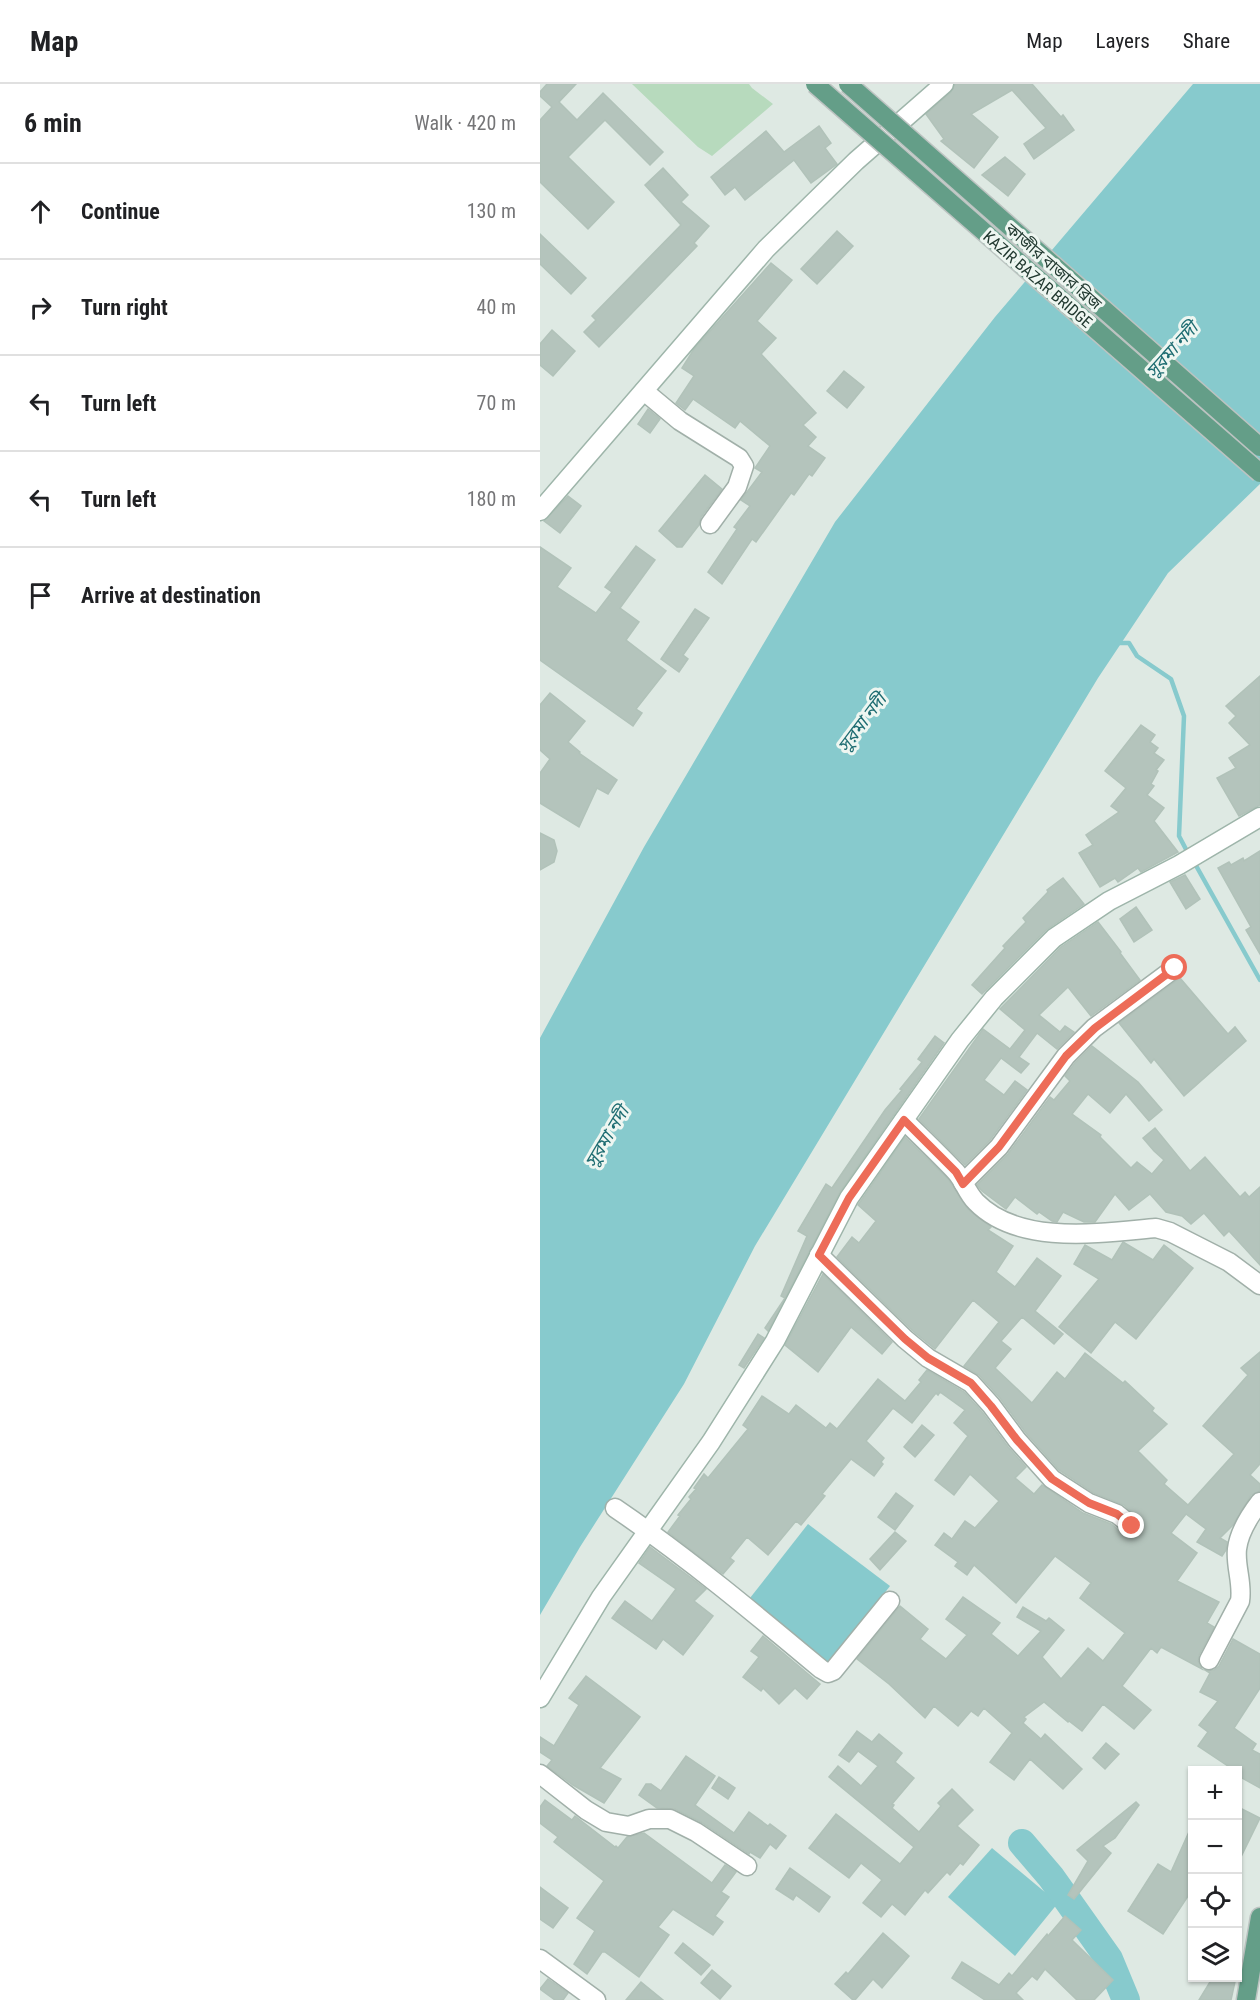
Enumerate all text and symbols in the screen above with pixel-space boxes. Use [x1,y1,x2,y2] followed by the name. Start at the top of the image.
[30,25,78,58] text: Map
[1026,29,1063,53] text: Map
[1096,29,1150,53] text: Layers
[1183,29,1230,53] text: Share
[24,108,82,138] text: 6 min
[415,111,516,135] text: Walk · 420 m
[24,195,57,228] icon: ahead
[81,199,160,224] text: Continue
[467,199,516,223] text: 130 m
[1001,219,1106,313] street label: কাজীর বাজার ব্রিজ
[979,227,1096,332] street label: KAZIR BAZAR BRIDGE
[24,291,57,324] icon: right
[81,295,168,320] text: Turn right
[477,295,516,319] text: 40 m
[1141,315,1205,382] water label: সুরমা নদী
[24,387,57,420] icon: left
[81,391,156,416] text: Turn left
[477,391,516,415] text: 70 m
[24,483,57,516] icon: left
[81,487,156,512] text: Turn left
[467,487,516,511] text: 180 m
[24,579,57,612] icon: arrive
[81,583,261,608] text: Arrive at destination
[833,687,893,757] water label: সুরমা নদী
[1161,954,1187,980] route start
[580,1100,635,1172] water label: সুরমা নদী
[1118,1512,1144,1538] route end
[1188,1766,1242,1982] map controls
[1188,1766,1242,1820] button: +
[1188,1820,1242,1874] button: −
[1188,1874,1242,1928] button: locate
[1188,1928,1242,1982] button: layers

